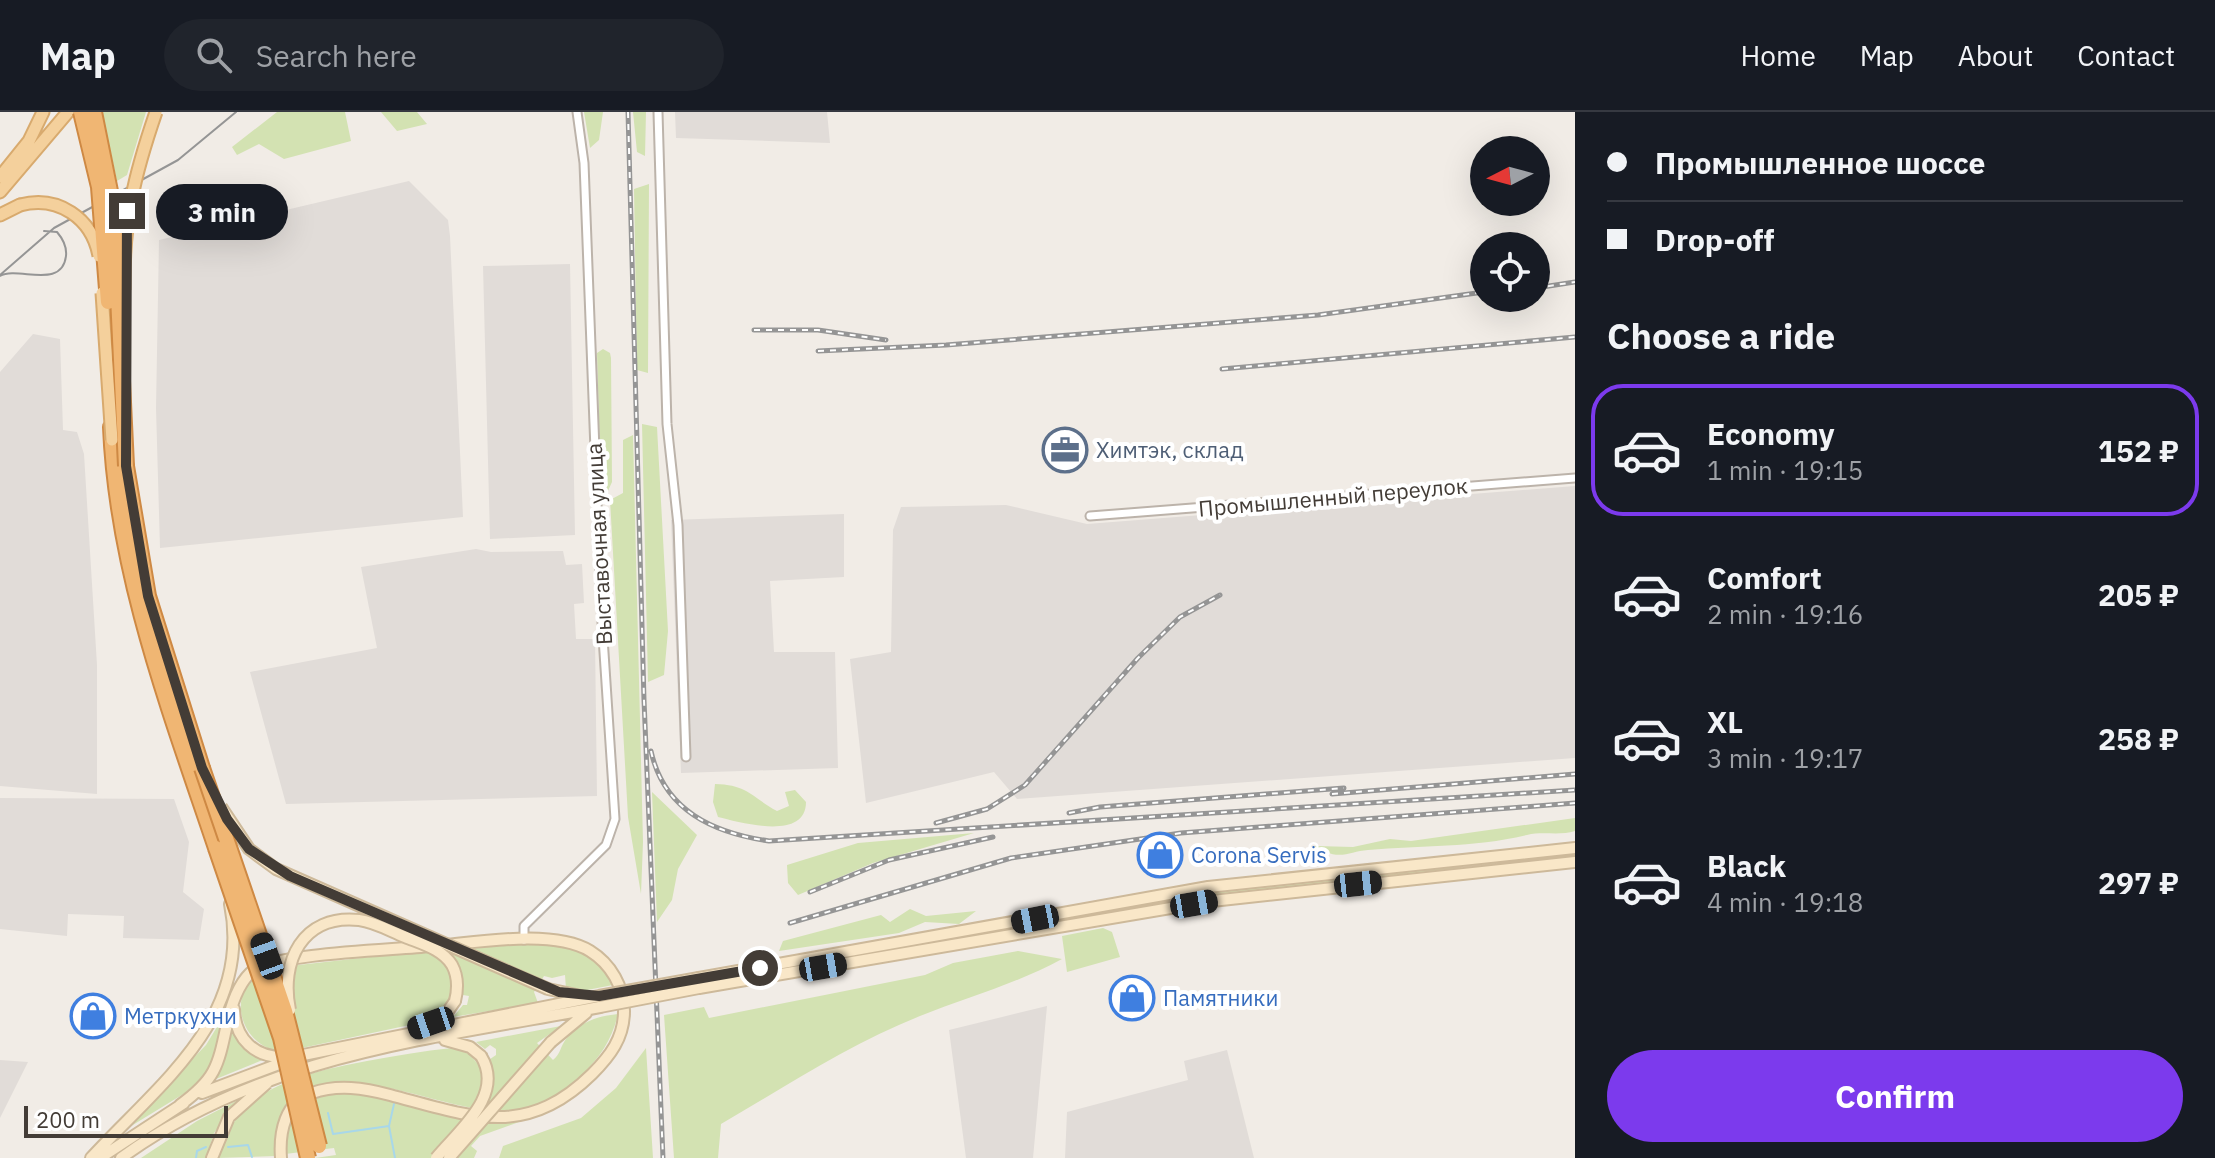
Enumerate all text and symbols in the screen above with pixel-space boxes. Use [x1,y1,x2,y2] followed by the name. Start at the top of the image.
[164,19,724,91] search box
[40,31,116,80] text: Map
[192,33,236,77] icon: search
[256,36,417,75] text: Search here
[1740,37,1816,74] text: Home
[1860,37,1914,74] text: Map
[1958,37,2033,74] text: About
[2077,37,2175,74] text: Contact
[1470,136,1550,216] north arrow
[1470,136,1550,312] map controls
[1655,143,1985,182] text: Промышленное шоссе
[155,183,287,239] callout: 3 min
[109,193,145,229] route end
[188,195,256,229] text: 3 min
[1655,220,1774,259] text: Drop-off
[1470,232,1550,312] button: locate
[1607,312,1835,359] text: Choose a ride
[1611,414,1683,486] icon: car
[1707,414,1835,453] text: Economy
[1041,426,1089,474] office icon: Химтэк, склад
[2098,431,2179,470] text: 152 ₽
[1096,435,1244,464] place label: Химтэк, склад
[579,442,618,646] street label: Выставочная улица
[1707,453,1863,487] text: 1 min · 19:15
[1197,470,1469,523] street label: Промышленный переулок
[1611,558,1683,630] icon: car
[1707,558,1822,597] text: Comfort
[2098,575,2179,614] text: 205 ₽
[1707,597,1863,631] text: 2 min · 19:16
[1611,702,1683,774] icon: car
[1707,702,1743,741] text: XL
[2098,719,2179,758] text: 258 ₽
[1707,741,1863,775] text: 3 min · 19:17
[1136,831,1184,879] shop icon: Corona Servis
[1191,840,1327,869] place label: Corona Servis
[1611,846,1683,918] icon: car
[1707,846,1786,885] text: Black
[2098,863,2179,902] text: 297 ₽
[1333,870,1383,898] car
[1707,885,1863,919] text: 4 min · 19:18
[1168,888,1220,920] car
[1009,903,1061,935] car
[248,929,286,983] car
[742,950,778,986] route start
[797,951,849,983] car
[1108,974,1156,1022] shop icon: Памятники
[1163,983,1278,1012] place label: Памятники
[69,992,117,1040] shop icon: Метркухни
[124,1001,237,1030] place label: Метркухни
[404,1004,458,1042] car
[1607,1050,2183,1142] button: Confirm
[24,1102,228,1138] scale bar
[36,1105,100,1134] text: 200 m

